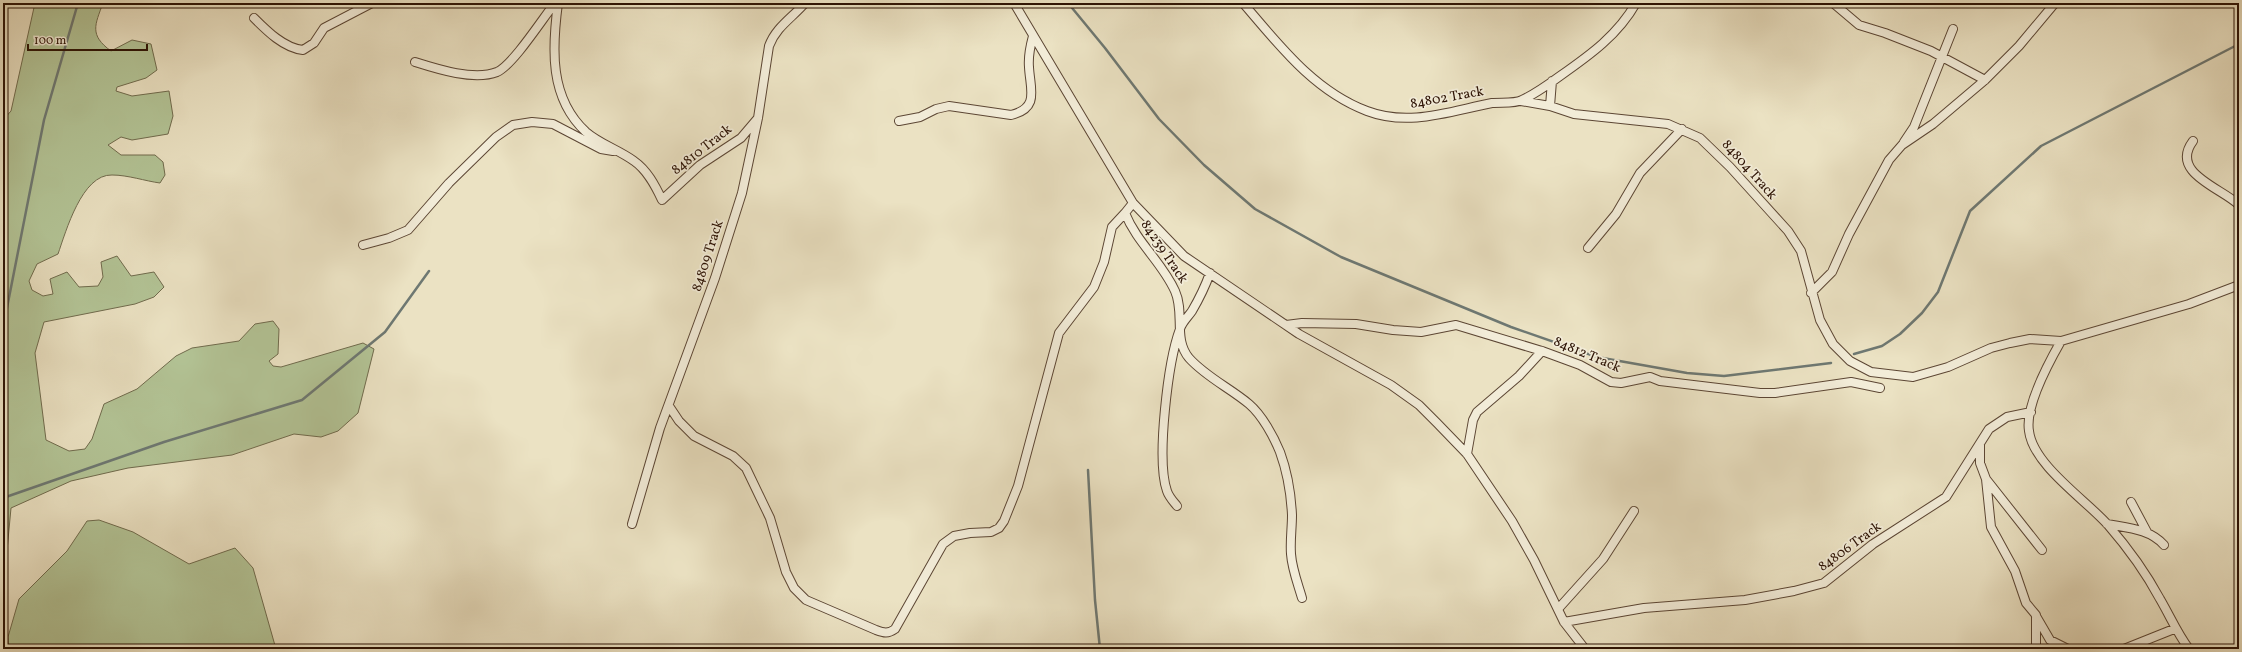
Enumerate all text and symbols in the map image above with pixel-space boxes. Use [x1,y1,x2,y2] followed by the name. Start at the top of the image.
[28,26,147,52] scale bar
[34,33,67,49] text: 100 m
[1409,82,1486,114] street label: 84802 Track
[668,120,737,180] street label: 84810 Track
[1717,136,1781,204] street label: 84804 Track
[688,217,729,294] street label: 84809 Track
[1136,217,1192,288] street label: 84239 Track
[1551,332,1624,378] street label: 84812 Track
[1815,517,1886,576] street label: 84806 Track

